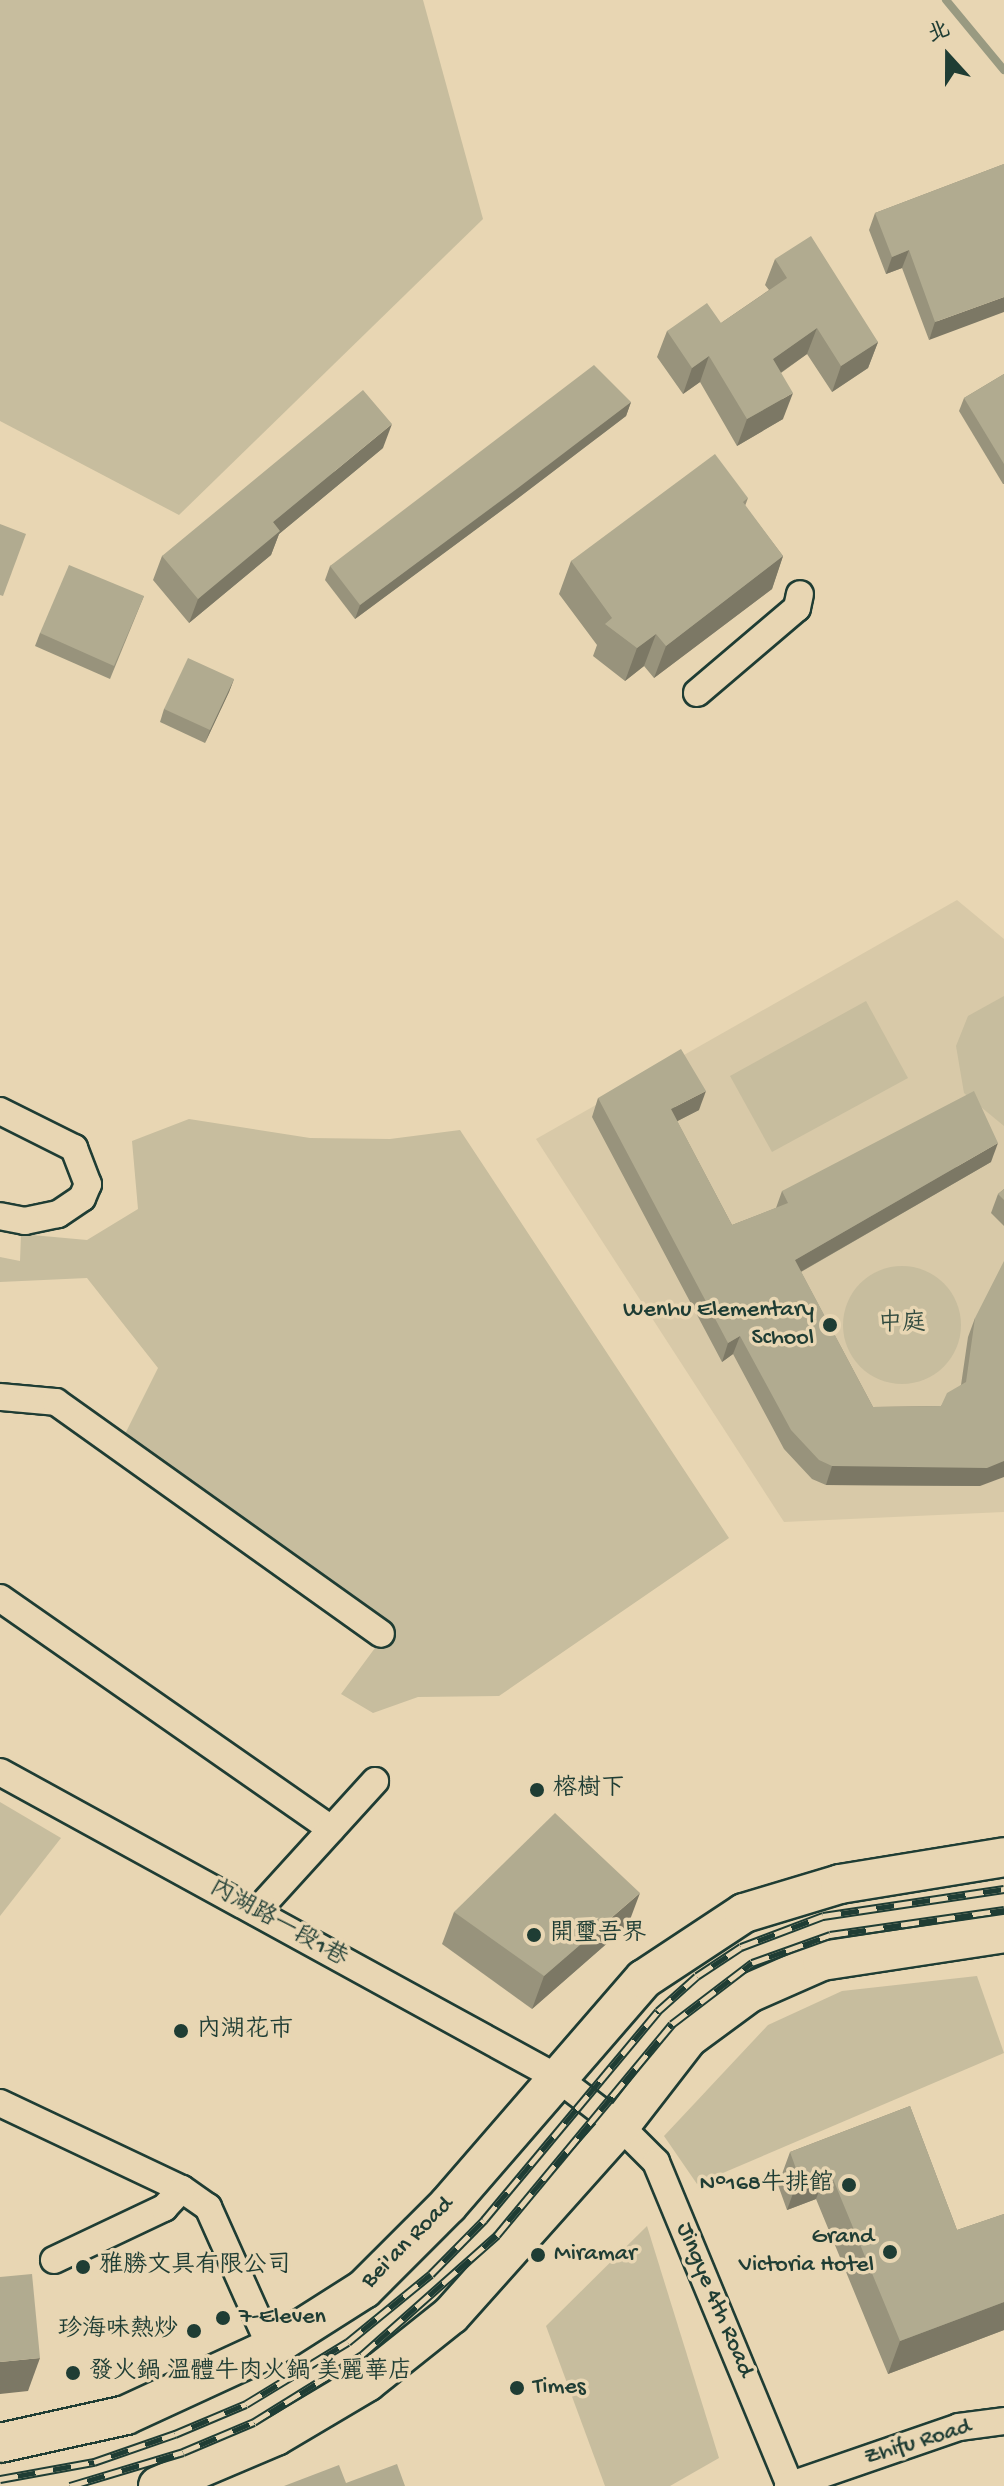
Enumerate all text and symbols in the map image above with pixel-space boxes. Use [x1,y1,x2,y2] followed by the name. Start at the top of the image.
[908,16,988,96] north arrow
[924,18,954,50] text: 北
[623,1297,814,1353] place label: Wenhu Elementary School
[878,1311,926,1339] park label: 中庭
[821,1316,839,1334] marker: Wenhu Elementary School
[553,1776,625,1804] place label: 榕樹下
[528,1781,546,1799] marker: 榕樹下
[204,1874,352,1974] street label: 內湖路一段1巷
[550,1921,646,1949] place label: 開璽吾界
[525,1926,543,1944] marker: 開璽吾界
[197,2017,293,2045] place label: 內湖花市
[172,2022,190,2040] marker: 內湖花市
[700,2171,833,2199] place label: N°168牛排館
[840,2176,858,2194] marker: N°168牛排館
[356,2191,460,2295] street label: Bei'an Road
[669,2218,759,2382] street label: Jingye 4th Road
[739,2224,874,2280] place label: Grand Victoria Hotel
[554,2241,637,2269] place label: Miramar
[881,2243,899,2261] marker: Grand Victoria Hotel
[529,2246,547,2264] marker: Miramar
[99,2253,291,2281] place label: 雅勝文具有限公司
[74,2258,92,2276] marker: 雅勝文具有限公司
[239,2304,326,2332] place label: 7-Eleven
[214,2309,232,2327] marker: 7-Eleven
[58,2317,178,2345] place label: 珍海味熱炒
[185,2322,203,2340] marker: 珍海味熱炒
[89,2359,412,2387] place label: 發火鍋 溫體牛肉火鍋 美麗華店
[64,2364,82,2382] marker: 發火鍋 溫體牛肉火鍋 美麗華店
[533,2374,586,2402] place label: Times
[508,2379,526,2397] marker: Times
[861,2413,975,2473] street label: Zhifu Road

